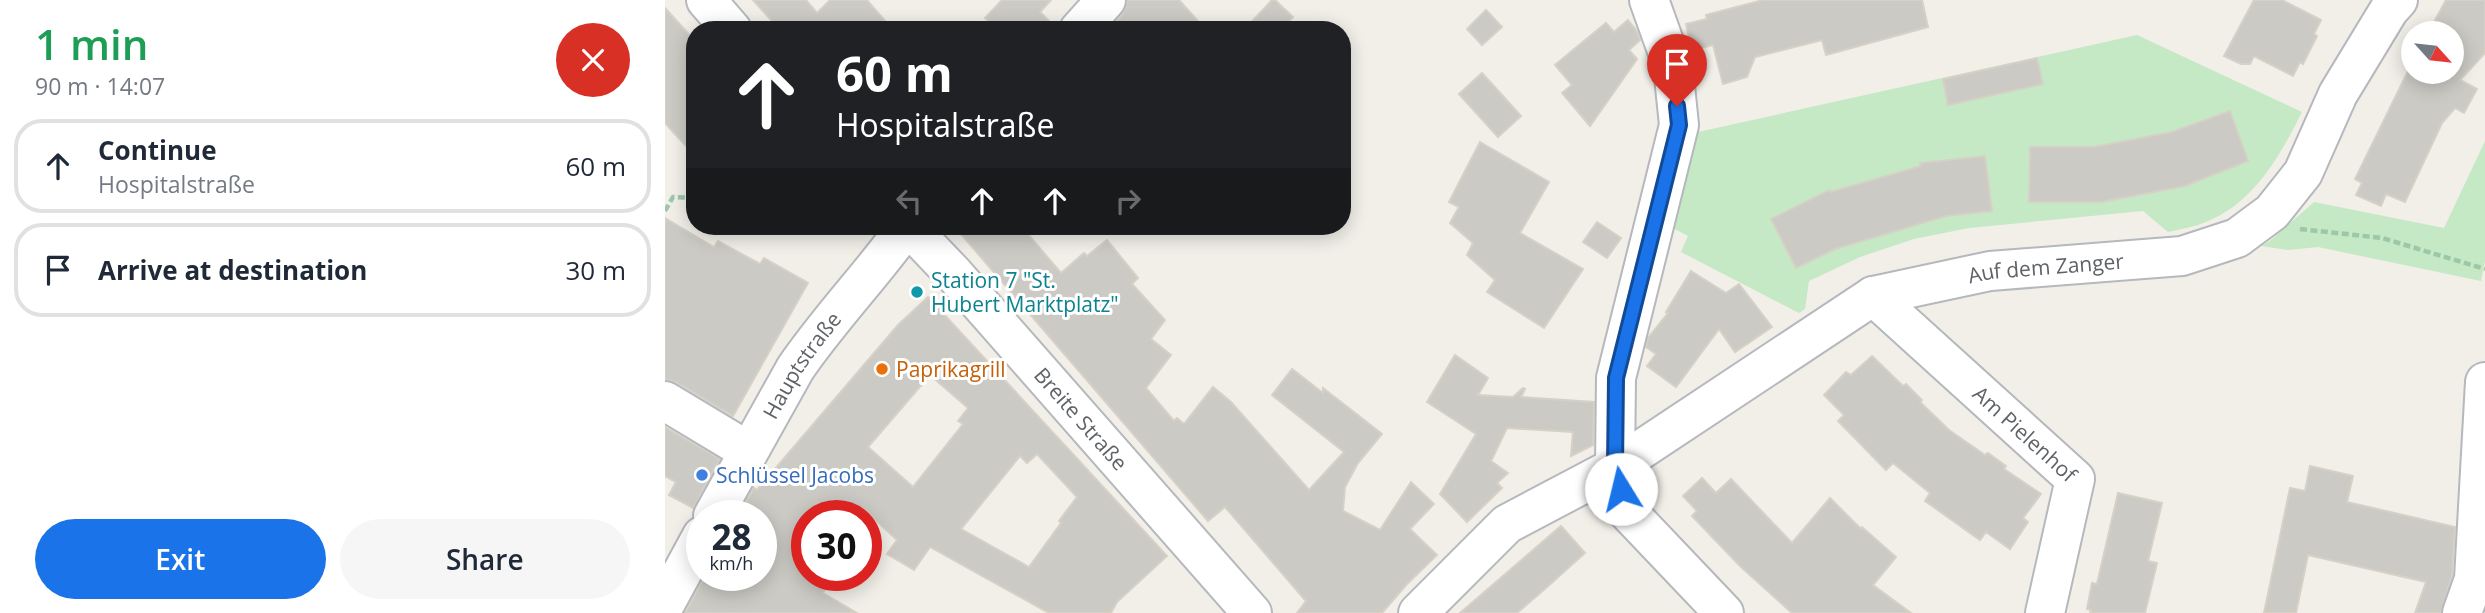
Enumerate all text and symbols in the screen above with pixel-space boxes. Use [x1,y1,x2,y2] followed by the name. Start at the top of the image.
[35,15,148,72] text: 1 min
[2401,21,2464,84] north arrow
[2401,21,2464,84] map controls
[556,23,630,97] button: close
[1647,34,1707,106] pin
[836,40,953,106] text: 60 m
[1658,45,1696,83] icon: arrive
[721,49,812,140] icon: ahead
[35,70,165,102] text: 90 m · 14:07
[836,103,1054,146] text: Hospitalstraße
[98,132,217,168] text: Continue
[39,147,77,185] icon: ahead
[565,148,626,184] text: 60 m
[98,168,255,200] text: Hospitalstraße
[890,182,928,220] icon: left
[963,182,1001,220] icon: ahead
[1036,182,1074,220] icon: ahead
[1109,182,1147,220] icon: right
[1965,247,2125,289] street label: Auf dem Zanger
[39,251,77,289] icon: arrive
[98,252,367,288] text: Arrive at destination
[565,252,626,288] text: 30 m
[931,266,1119,318] place label: Station 7 "St. Hubert Marktplatz"
[909,284,925,300] marker: Station 7 "St. Hubert Marktplatz"
[756,306,847,424] street label: Hauptstraße
[896,355,1006,383] place label: Paprikagrill
[874,361,890,377] marker: Paprikagrill
[1028,361,1134,476] street label: Breite Straße
[1967,379,2084,489] street label: Am Pielenhof
[1584,452,1658,526] position arrow
[716,461,874,489] place label: Schlüssel Jacobs
[694,467,710,483] marker: Schlüssel Jacobs
[791,500,882,591] speed limit sign: 30
[711,513,752,560] text: 28
[35,519,326,599] button: Exit
[340,519,630,599] button: Share
[710,551,753,575] text: km/h

